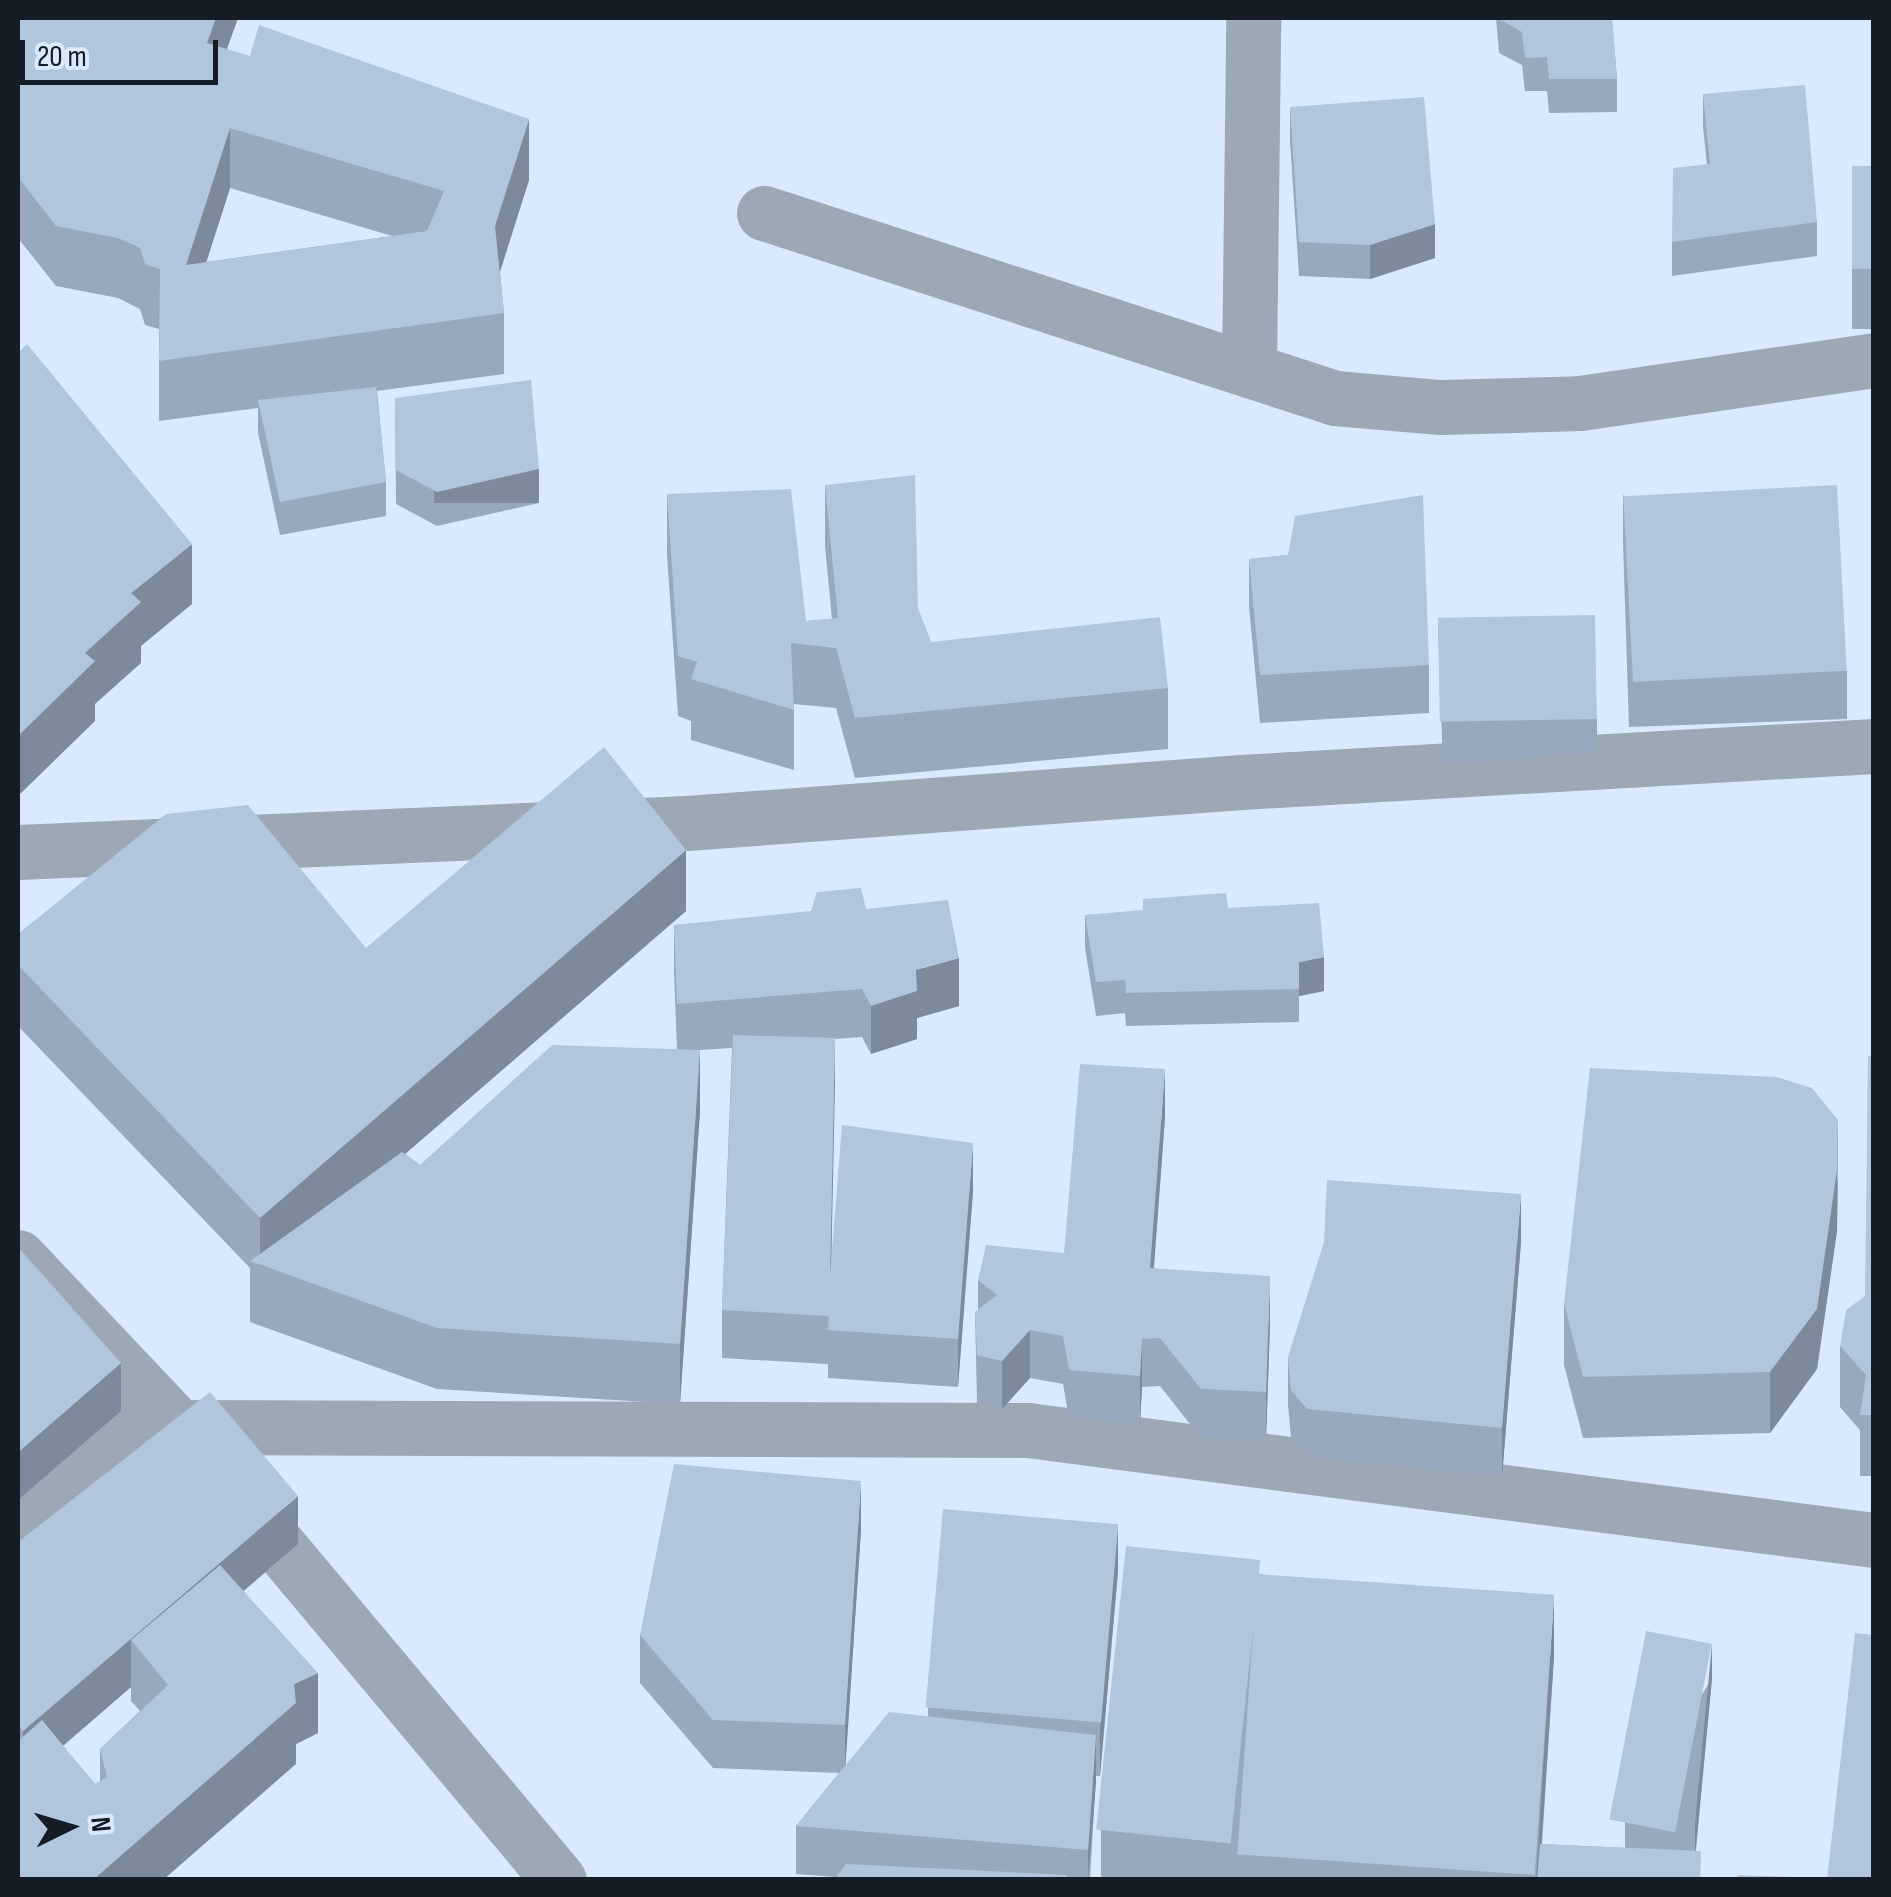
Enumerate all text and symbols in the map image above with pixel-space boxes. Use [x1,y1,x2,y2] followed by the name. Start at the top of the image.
[25,20,222,82] scale bar
[37,39,87,75] text: 20 m
[20,1777,120,1877] north arrow
[83,1815,117,1833] text: N

